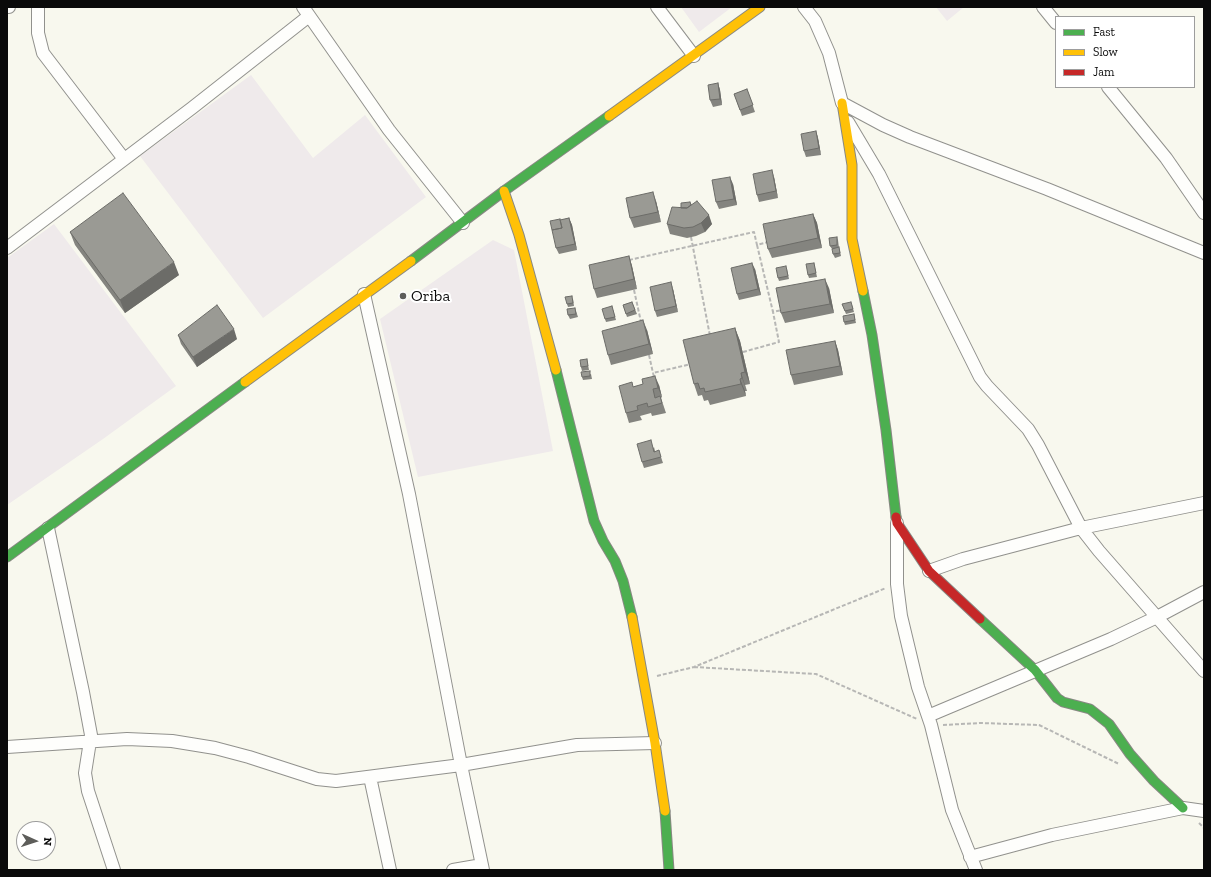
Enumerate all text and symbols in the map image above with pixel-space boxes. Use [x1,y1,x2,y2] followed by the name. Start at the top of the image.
[1055,16,1195,88] legend
[1093,25,1115,39] text: Fast
[1093,45,1118,59] text: Slow
[1093,65,1114,79] text: Jam
[411,286,450,306] place label: Oriba
[398,291,408,301] marker: Oriba
[16,821,56,861] north arrow
[41,837,54,846] text: N

